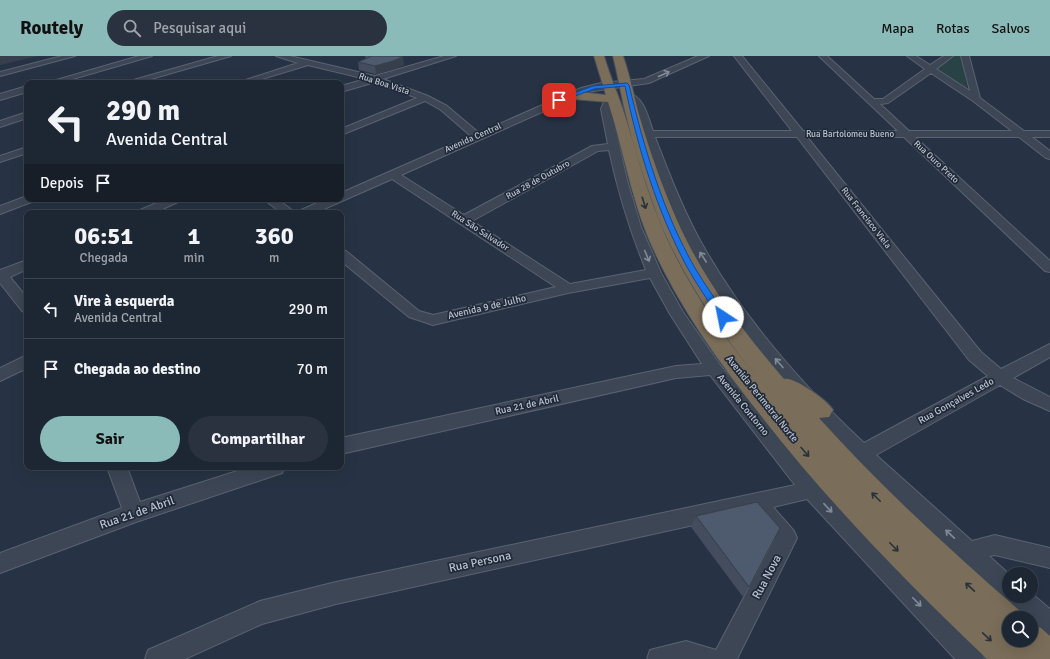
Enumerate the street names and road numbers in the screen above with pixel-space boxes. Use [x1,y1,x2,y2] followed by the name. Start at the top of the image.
[357,71,411,97] street label: Rua Boa Vista
[443,120,503,155] street label: Avenida Central
[806,129,894,140] street label: Rua Bartolomeu Bueno
[911,138,961,186] street label: Rua Ouro Preto
[504,158,572,202] street label: Rua 28 de Outubro
[839,185,894,251] street label: Rua Francisco Viela
[449,208,511,254] street label: Rua São Salvador
[447,292,527,322] street label: Avenida 9 de Julho
[723,353,801,445] street label: Avenida Perimetral Norte
[715,372,771,438] street label: Avenida Contorno
[916,375,996,427] street label: Rua Gonçalves Ledo
[494,392,560,418] street label: Rua 21 de Abril
[98,493,177,533] street label: Rua 21 de Abril
[447,548,513,576] street label: Rua Persona
[749,552,785,602] street label: Rua Nova

